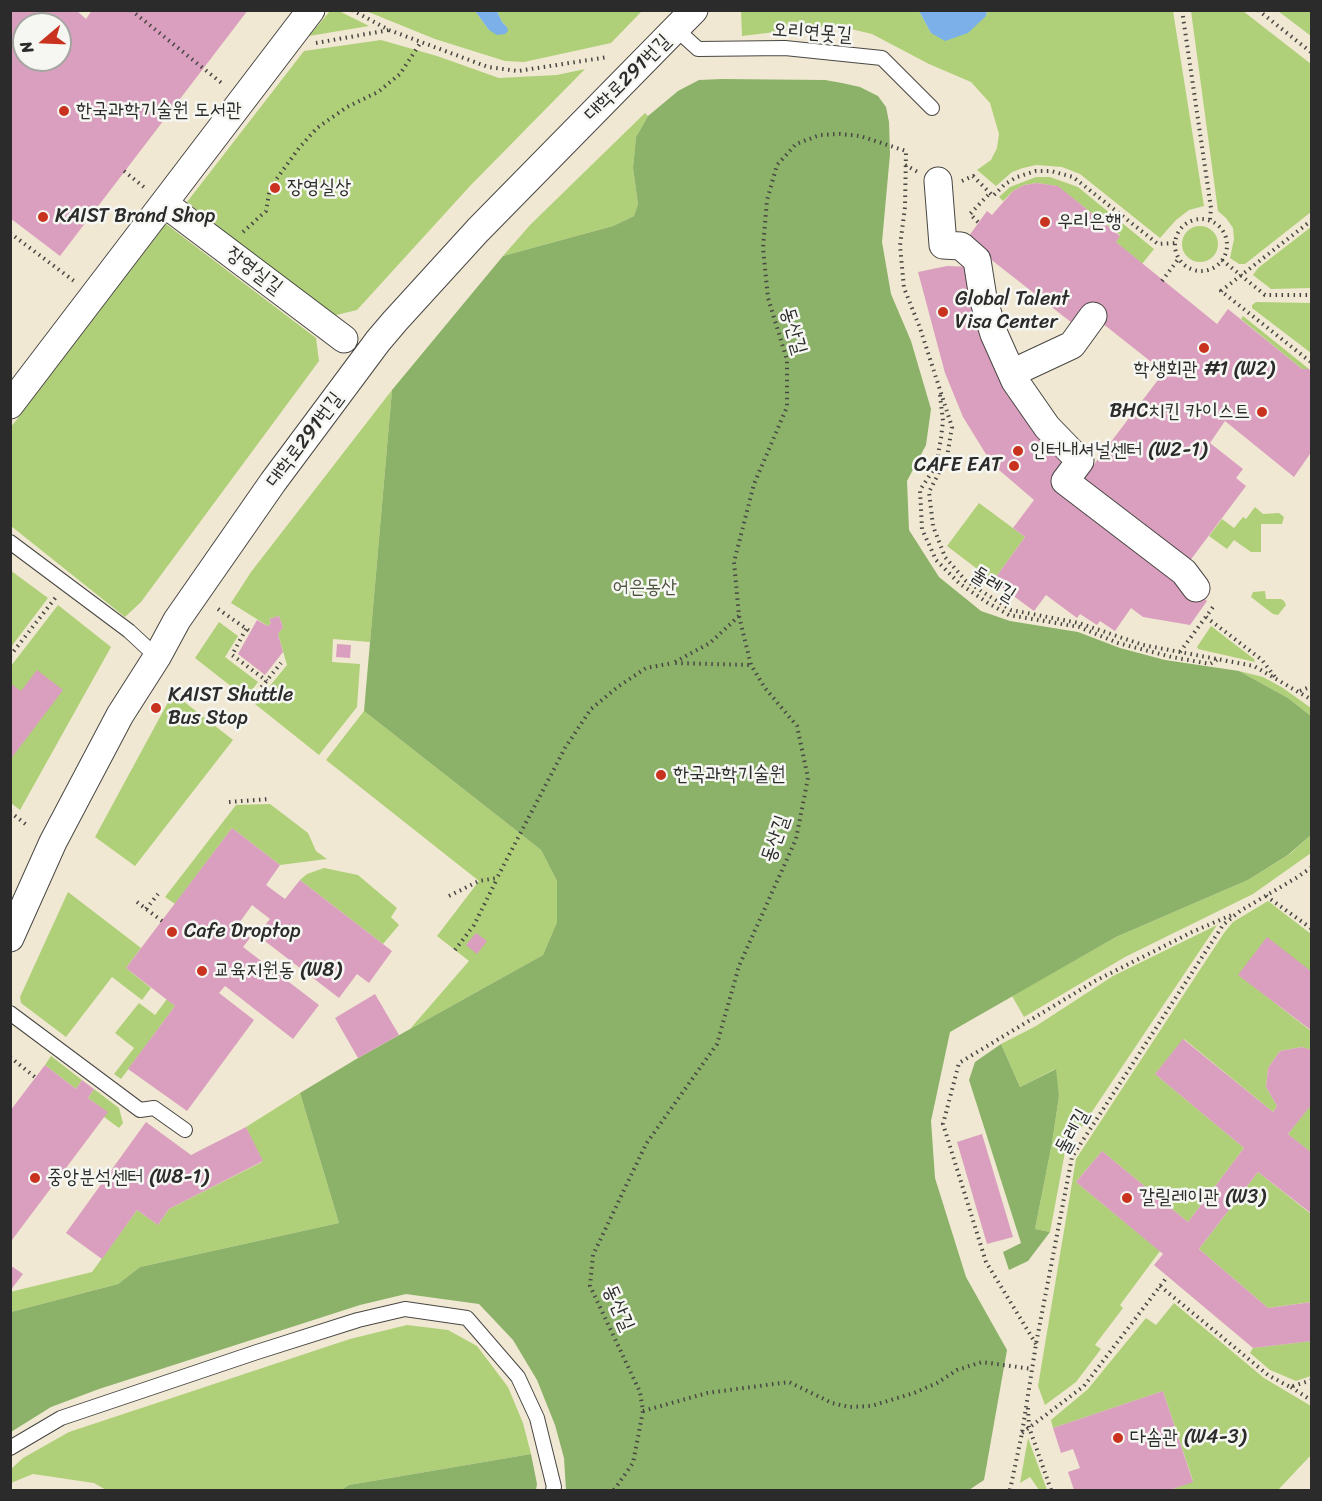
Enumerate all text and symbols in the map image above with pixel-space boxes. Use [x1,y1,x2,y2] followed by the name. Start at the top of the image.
[12,12,72,72] north arrow
[771,18,853,48] street label: 오리연못길
[580,30,676,126] street label: 대학로291번길
[11,37,42,57] text: N
[76,99,242,123] place label: 한국과학기술원 도서관
[57,104,71,118] marker: 한국과학기술원 도서관
[287,176,351,200] place label: 장영실상
[268,181,282,195] marker: 장영실상
[55,205,215,229] place label: KAIST Brand Shop
[36,210,50,224] marker: KAIST Brand Shop
[1057,210,1121,234] place label: 우리은행
[1038,215,1052,229] marker: 우리은행
[221,242,287,300] street label: 장영실길
[955,288,1069,335] place label: Global Talent Visa Center
[775,304,811,358] street label: 동산길
[936,305,950,319] marker: Global Talent Visa Center
[1197,341,1211,355] marker: 학생회관 #1 (W2)
[1134,358,1274,382] place label: 학생회관 #1 (W2)
[261,388,349,492] street label: 대학로291번길
[1109,400,1250,424] place label: BHC치킨 카이스트
[1255,405,1269,419] marker: BHC치킨 카이스트
[1030,439,1207,463] place label: 인터내셔널센터 (W2-1)
[1011,444,1025,458] marker: 인터내셔널센터 (W2-1)
[914,454,1002,478] place label: CAFE EAT
[1007,459,1021,473] marker: CAFE EAT
[966,562,1020,608] street label: 둘레길
[613,576,677,600] park label: 어은동산
[168,684,293,731] place label: KAIST Shuttle Bus Stop
[149,701,163,715] marker: KAIST Shuttle Bus Stop
[673,763,786,787] place label: 한국과학기술원
[654,768,668,782] marker: 한국과학기술원
[757,812,795,866] street label: 동산길
[184,920,301,944] place label: Cafe Droptop
[165,925,179,939] marker: Cafe Droptop
[214,959,341,983] place label: 교육지원동 (W8)
[195,964,209,978] marker: 교육지원동 (W8)
[1051,1105,1095,1159] street label: 둘레길
[47,1166,208,1190] place label: 중앙분석센터 (W8-1)
[28,1171,42,1185] marker: 중앙분석센터 (W8-1)
[1139,1186,1265,1210] place label: 갈릴레이관 (W3)
[1120,1191,1134,1205] marker: 갈릴레이관 (W3)
[597,1281,639,1335] street label: 동산길
[1130,1426,1246,1450] place label: 다솜관 (W4-3)
[1111,1431,1125,1445] marker: 다솜관 (W4-3)

